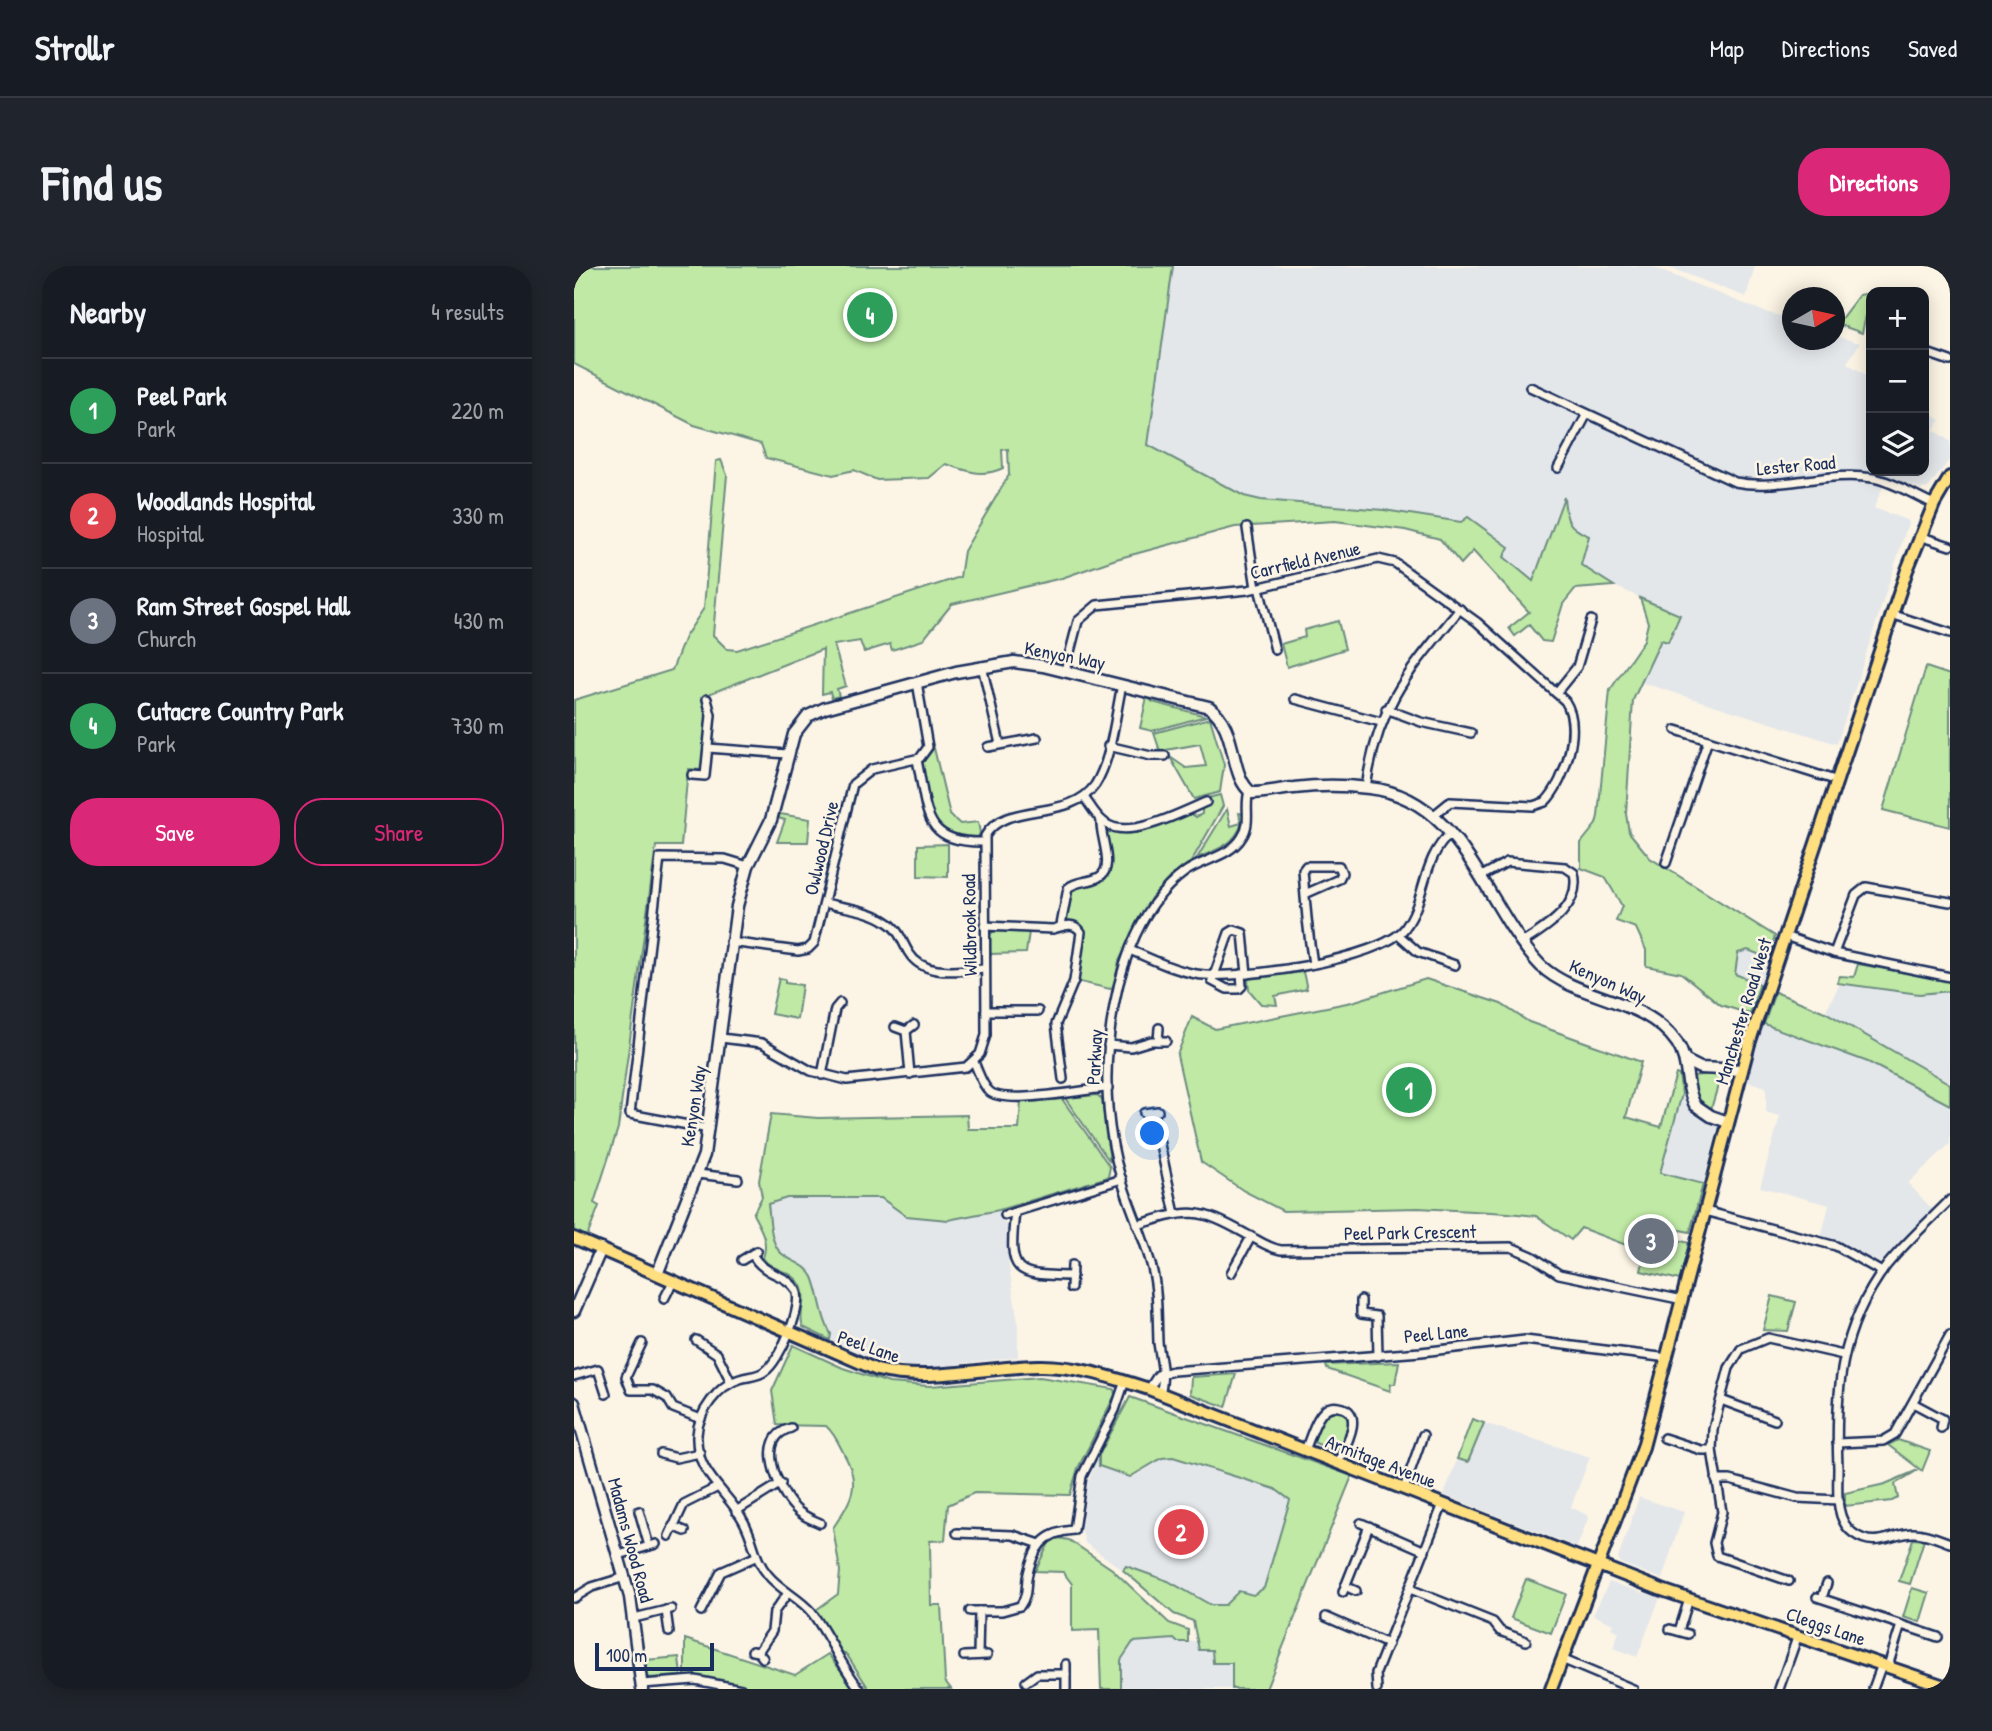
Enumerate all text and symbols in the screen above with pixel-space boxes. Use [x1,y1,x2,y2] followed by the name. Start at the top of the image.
[35,26,114,70] text: Strollr
[1710,32,1744,64] text: Map
[1782,32,1870,64] text: Directions
[1908,32,1957,64] text: Saved
[1798,148,1950,216] button: Directions
[42,149,162,215] text: Find us
[1782,287,1845,350] north arrow
[1866,287,1929,476] map controls
[1866,287,1929,350] button: +
[847,289,893,341] pin: 4
[70,292,146,332] text: Nearby
[431,296,504,327] text: 4 results
[1866,350,1929,413] button: −
[137,378,227,413] text: Peel Park
[89,395,97,426] text: 1
[451,395,504,426] text: 220 m
[137,413,175,444] text: Park
[1866,413,1929,476] button: layers
[1756,449,1837,481] street label: Lester Road
[137,483,315,518] text: Woodlands Hospital
[88,500,98,531] text: 2
[452,500,504,531] text: 330 m
[137,518,204,549] text: Hospital
[1247,535,1363,585] street label: Carrfield Avenue
[137,588,350,623] text: Ram Street Gospel Hall
[88,605,98,636] text: 3
[454,605,504,636] text: 430 m
[137,623,196,654] text: Church
[1022,634,1108,676] street label: Kenyon Way
[137,693,344,728] text: Cutacre Country Park
[89,710,97,741] text: 4
[451,710,504,741] text: 730 m
[137,728,175,759] text: Park
[70,798,280,866] button: Save
[294,798,504,866] button: Share
[798,798,845,898] street label: Owlwood Drive
[955,873,983,976] street label: Wildbrook Road
[1708,934,1778,1087] street label: Manchester Road West
[1565,952,1651,1010] street label: Kenyon Way
[1080,1028,1108,1086] street label: Parkway
[674,1064,712,1148] street label: Kenyon Way
[1386,1064,1432,1116] pin: 1
[1135,1116,1169,1150] your location
[1628,1215,1674,1267] pin: 3
[1344,1218,1477,1246] street label: Peel Park Crescent
[1403,1317,1470,1349] street label: Peel Lane
[834,1323,904,1369] street label: Peel Lane
[1322,1428,1440,1494] street label: Armitage Avenue
[602,1475,660,1606] street label: Madams Wood Road
[1158,1506,1204,1558] pin: 2
[1783,1600,1870,1652] street label: Cleggs Lane
[595,1640,714,1672] scale bar
[606,1642,647,1668] text: 100 m

